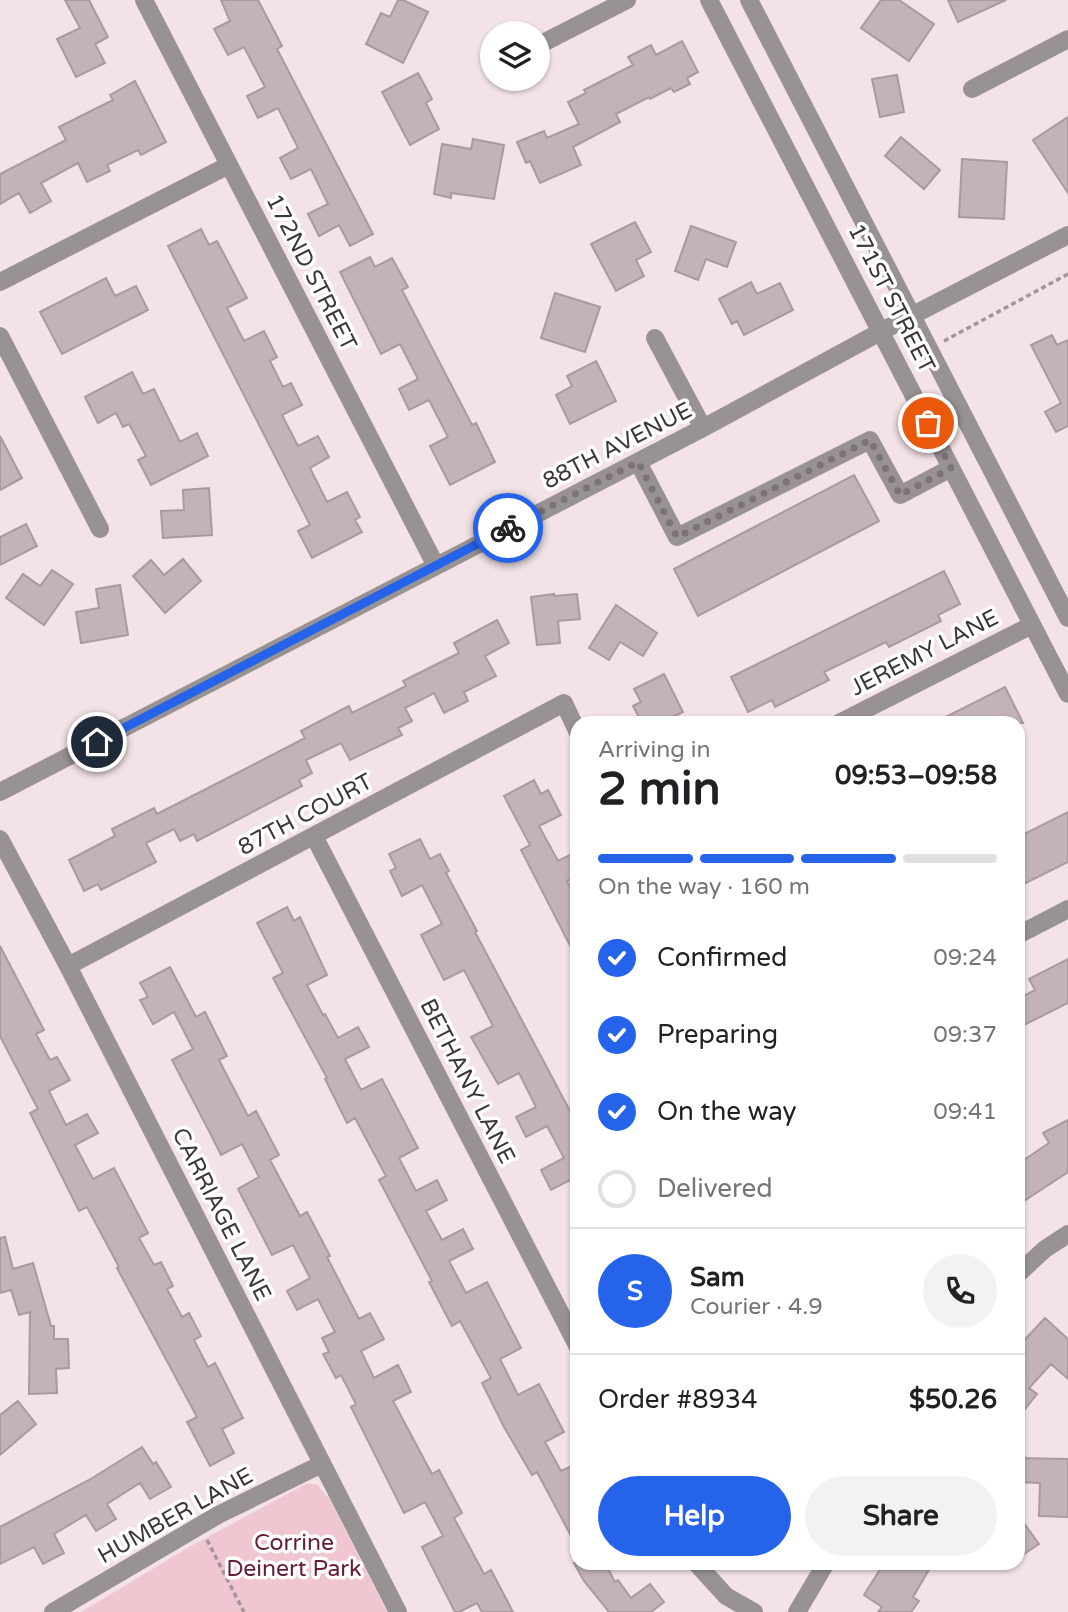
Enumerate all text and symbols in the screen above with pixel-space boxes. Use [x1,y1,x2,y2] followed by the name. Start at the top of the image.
[480,21,550,91] map controls
[480,21,550,91] button: layers
[260,189,363,355] street label: 172ND STREET
[841,219,941,378] street label: 171ST STREET
[898,393,958,453] pin
[538,396,697,496] street label: 88TH AVENUE
[909,404,947,442] icon: bag
[473,493,543,563] courier
[489,509,527,547] icon: bike
[846,604,1003,702] street label: JEREMY LANE
[67,712,127,772] pin
[78,723,116,761] icon: home
[598,736,711,764] text: Arriving in
[835,760,997,791] text: 09:53–09:58
[598,762,721,817] text: 2 min
[233,768,377,862] street label: 87TH COURT
[598,873,810,901] text: On the way · 160 m
[598,939,636,977] icon: check
[657,942,787,973] text: Confirmed
[933,944,997,972] text: 09:24
[413,994,521,1169] street label: BETHANY LANE
[598,1016,636,1054] icon: check
[657,1019,778,1050] text: Preparing
[933,1021,997,1049] text: 09:37
[598,1093,636,1131] icon: check
[657,1096,797,1127] text: On the way
[933,1098,997,1126] text: 09:41
[165,1123,277,1306] street label: CARRIAGE LANE
[657,1173,773,1204] text: Delivered
[923,1254,997,1328] button: phone
[690,1262,745,1293] text: Sam
[627,1276,643,1307] text: S
[690,1293,823,1321] text: Courier · 4.9
[598,1384,758,1415] text: Order #8934
[909,1384,997,1415] text: $50.26
[93,1462,258,1570] street label: HUMBER LANE
[598,1476,791,1556] button: Help
[805,1476,997,1556] button: Share
[226,1529,362,1583] park label: Corrine Deinert Park

